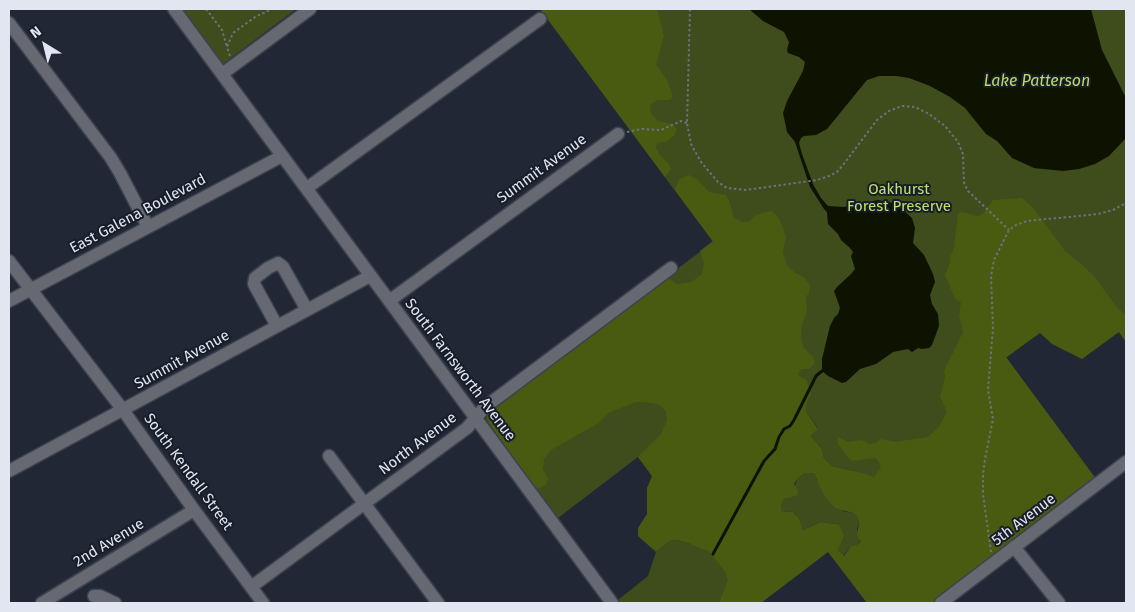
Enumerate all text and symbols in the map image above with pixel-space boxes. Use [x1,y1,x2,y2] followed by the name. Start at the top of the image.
[20,20,70,70] north arrow
[27,23,45,42] text: N
[984,72,1090,92] water label: Lake Patterson
[494,131,590,207] street label: Summit Avenue
[67,170,209,258] street label: East Galena Boulevard
[847,181,951,216] park label: Oakhurst Forest Preserve
[401,295,519,445] street label: South Farnsworth Avenue
[131,326,233,394] street label: Summit Avenue
[376,409,460,479] street label: North Avenue
[140,410,236,534] street label: South Kendall Street
[988,490,1060,550] street label: 5th Avenue
[71,515,147,571] street label: 2nd Avenue

